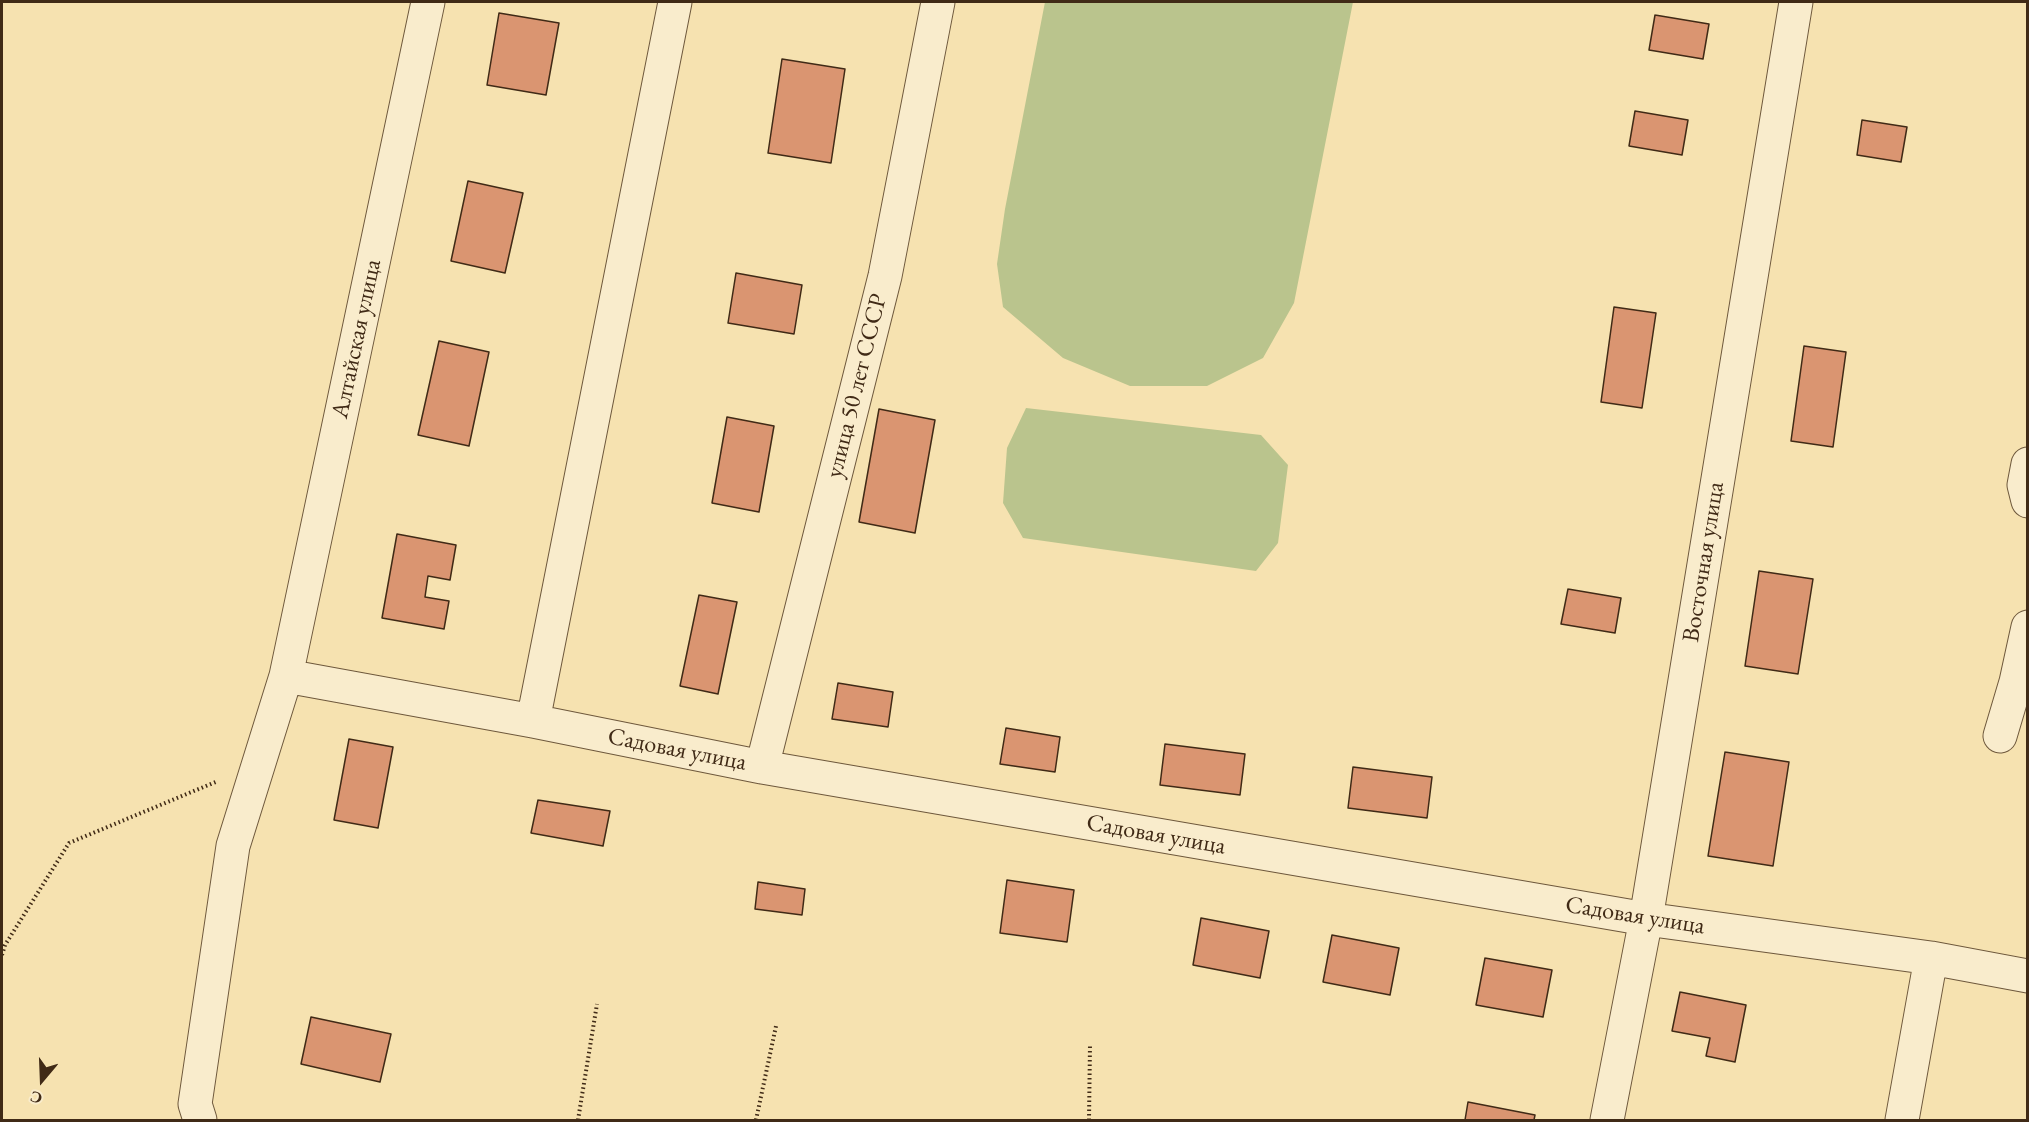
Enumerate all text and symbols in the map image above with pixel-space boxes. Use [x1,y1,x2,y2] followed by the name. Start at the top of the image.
[326,257,388,421] street label: Алтайская улица
[820,291,894,481] street label: улица 50 лет СССР
[1677,480,1731,644] street label: Восточная улица
[605,722,749,778] street label: Садовая улица
[1084,809,1228,861] street label: Садовая улица
[1563,891,1707,941] street label: Садовая улица
[12,1050,72,1110] north arrow
[27,1086,45,1109] text: С

